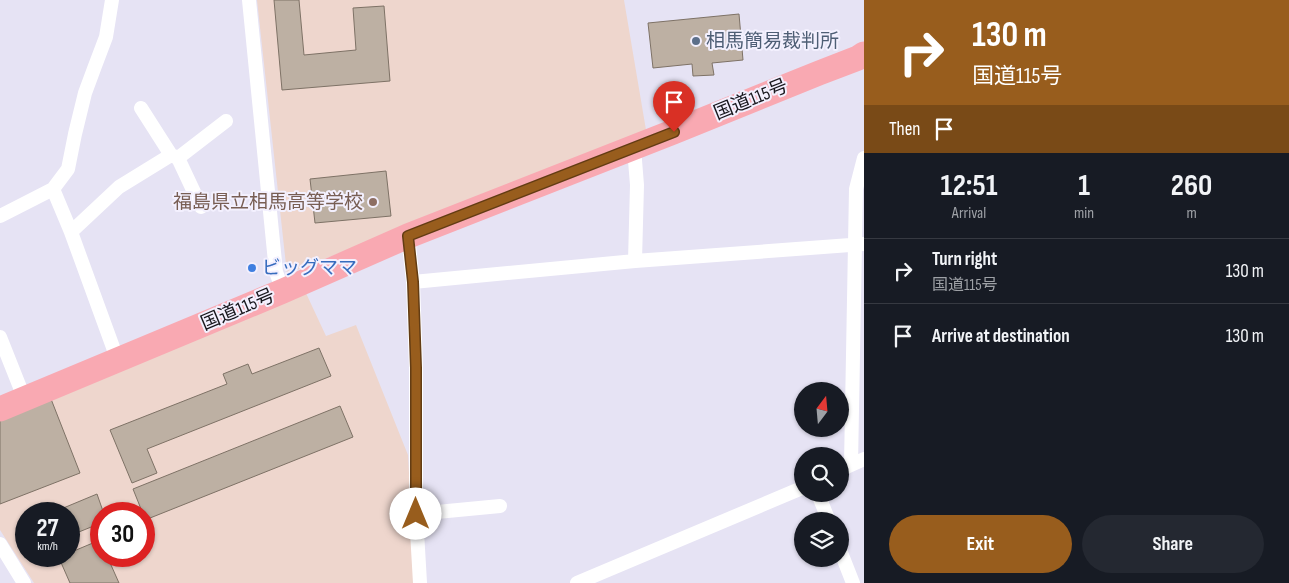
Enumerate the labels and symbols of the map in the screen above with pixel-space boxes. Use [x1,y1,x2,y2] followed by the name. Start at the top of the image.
[706,30,839,53] place label: 相馬簡易裁判所
[690,35,702,47] marker: 相馬簡易裁判所
[711,75,791,125] street label: 国道115号
[653,81,695,132] pin
[173,191,363,214] place label: 福島県立相馬高等学校
[367,196,379,208] marker: 福島県立相馬高等学校
[262,257,357,280] place label: ビッグママ
[246,262,258,274] marker: ビッグママ
[198,284,278,336] street label: 国道115号
[794,382,849,438] north arrow
[389,487,441,539] position arrow
[90,502,155,567] speed limit sign: 30

